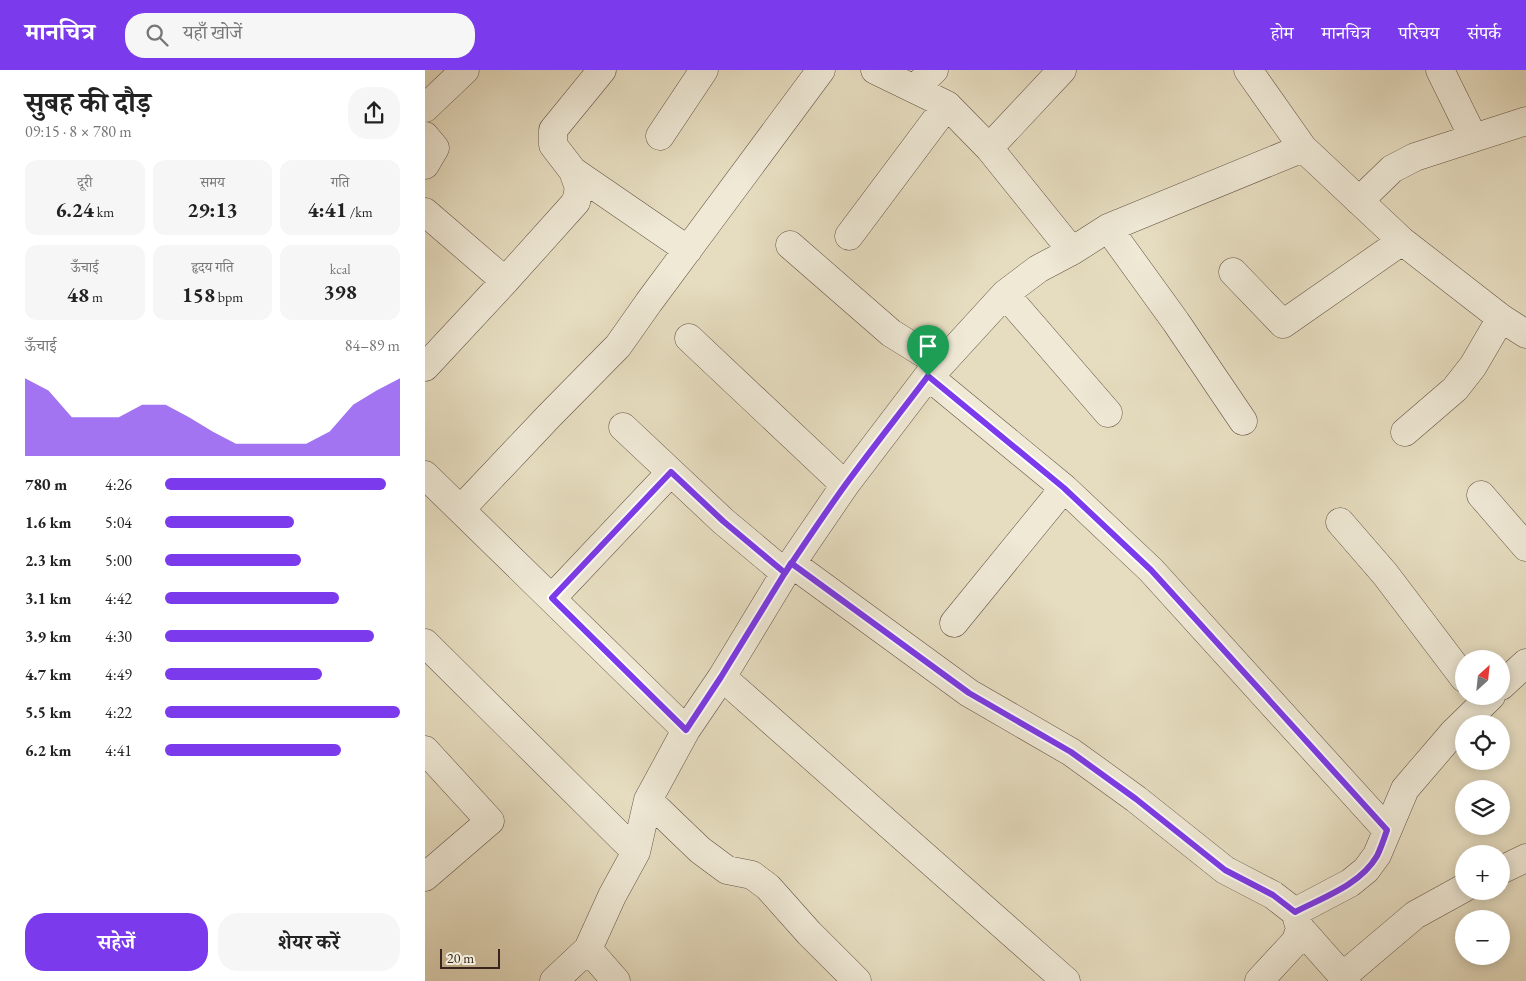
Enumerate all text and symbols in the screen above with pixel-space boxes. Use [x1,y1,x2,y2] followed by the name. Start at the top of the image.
[125,13,475,58] search box
[25,16,95,47] text: मानचित्र
[183,20,242,45] text: यहाँ खोजें
[143,21,171,49] icon: search
[1271,21,1294,44] text: होम
[1322,21,1370,44] text: मानचित्र
[1398,21,1439,44] text: परिचय
[1467,21,1501,44] text: संपर्क
[25,84,151,120] text: सुबह की दौड़
[348,87,400,139] button: share
[25,121,132,142] text: 09:15 · 8 × 780 m
[77,173,92,191] text: दूरी
[200,173,225,191] text: समय
[331,173,349,191] text: गति
[55,196,94,223] text: 6.24
[187,196,238,223] text: 29:13
[308,196,347,223] text: 4:41
[94,203,114,221] text: km
[347,203,373,221] text: /km
[71,258,99,276] text: ऊँचाई
[191,258,234,276] text: हृदय गति
[330,260,351,278] text: kcal
[323,278,357,305] text: 398
[67,281,89,308] text: 48
[182,281,215,308] text: 158
[89,288,103,306] text: m
[215,288,243,306] text: bpm
[907,325,949,376] pin
[914,332,942,360] icon: arrive
[25,335,57,356] text: ऊँचाई
[345,335,400,356] text: 84–89 m
[25,474,67,495] text: 780 m
[105,474,132,495] text: 4:26
[25,512,71,533] text: 1.6 km
[105,512,132,533] text: 5:04
[25,550,71,571] text: 2.3 km
[105,550,132,571] text: 5:00
[25,588,71,609] text: 3.1 km
[105,588,132,609] text: 4:42
[25,626,71,647] text: 3.9 km
[105,626,132,647] text: 4:30
[1455,650,1510,705] north arrow
[1455,650,1510,965] map controls
[25,664,71,685] text: 4.7 km
[105,664,132,685] text: 4:49
[25,702,71,723] text: 5.5 km
[105,702,132,723] text: 4:22
[1455,715,1510,770] button: locate
[25,740,71,761] text: 6.2 km
[105,740,132,761] text: 4:41
[1455,780,1510,835] button: layers
[1455,845,1510,900] button: +
[1455,910,1510,965] button: −
[25,913,208,971] button: सहेजें
[218,913,400,971] button: शेयर करें
[440,946,500,969] scale bar
[447,949,474,967] text: 20 m

